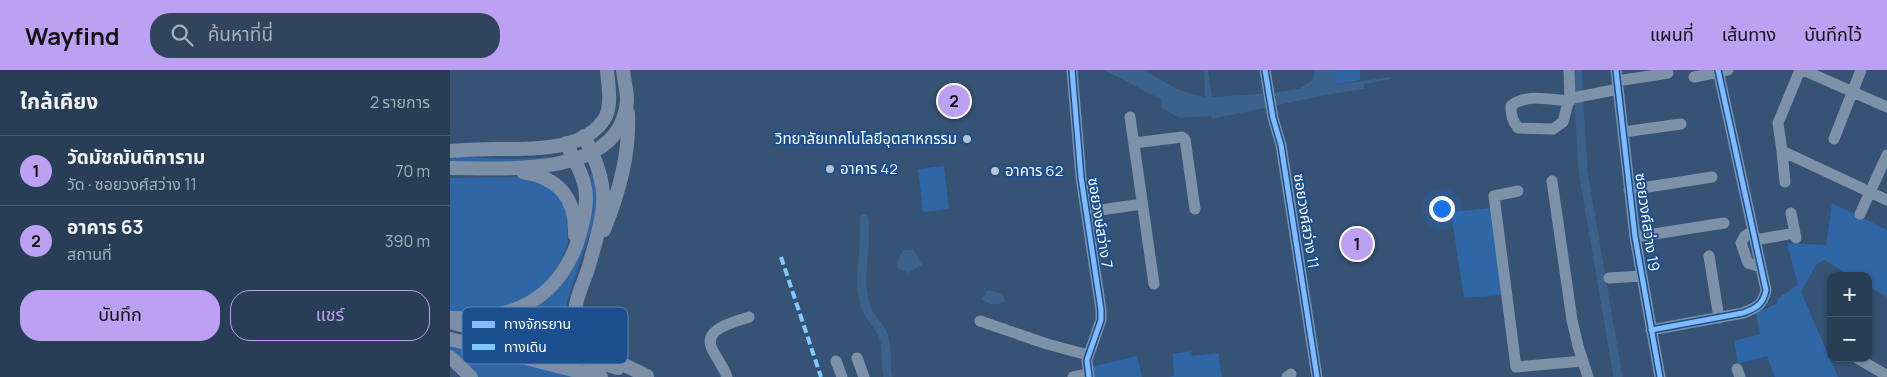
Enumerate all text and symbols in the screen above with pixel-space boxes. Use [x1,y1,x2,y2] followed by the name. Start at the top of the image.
[150,13,500,58] search box
[25,19,120,52] text: Wayfind
[168,21,196,49] icon: search
[208,21,273,47] text: ค้นหาที่นี่
[1650,22,1694,46] text: แผนที่
[1722,22,1776,46] text: เส้นทาง
[1804,22,1862,46] text: บันทึกไว้
[938,82,970,120] pin: 2
[20,87,98,115] text: ใกล้เคียง
[370,91,430,113] text: 2 รายการ
[775,128,957,149] place label: วิทยาลัยเทคโนโลยีอุตสาหกรรม
[961,133,973,145] marker: วิทยาลัยเทคโนโลยีอุตสาหกรรม
[67,144,205,170] text: วัดมัชฌันติการาม
[840,158,898,179] place label: อาคาร 42
[32,160,40,182] text: 1
[395,160,430,182] text: 70 m
[1005,160,1063,181] place label: อาคาร 62
[824,163,836,175] marker: อาคาร 42
[989,165,1001,177] marker: อาคาร 62
[1630,171,1665,272] street label: ซอยวงศ์สว่าง 19
[1289,172,1324,270] street label: ซอยวงศ์สว่าง 11
[67,173,197,195] text: วัด · ซอยวงศ์สว่าง 11
[1083,176,1118,270] street label: ซอยวงษ์สว่าง 7
[1429,196,1455,222] your location
[67,214,144,240] text: อาคาร 63
[1341,225,1373,263] pin: 1
[31,230,41,252] text: 2
[385,230,430,252] text: 390 m
[67,243,112,265] text: สถานที่
[1827,272,1872,362] map controls
[1827,272,1872,317] button: +
[20,290,220,341] button: บันทึก
[230,290,430,341] button: แชร์
[462,307,628,364] legend
[504,314,571,333] text: ทางจักรยาน
[1827,317,1872,362] button: −
[504,337,547,356] text: ทางเดิน

